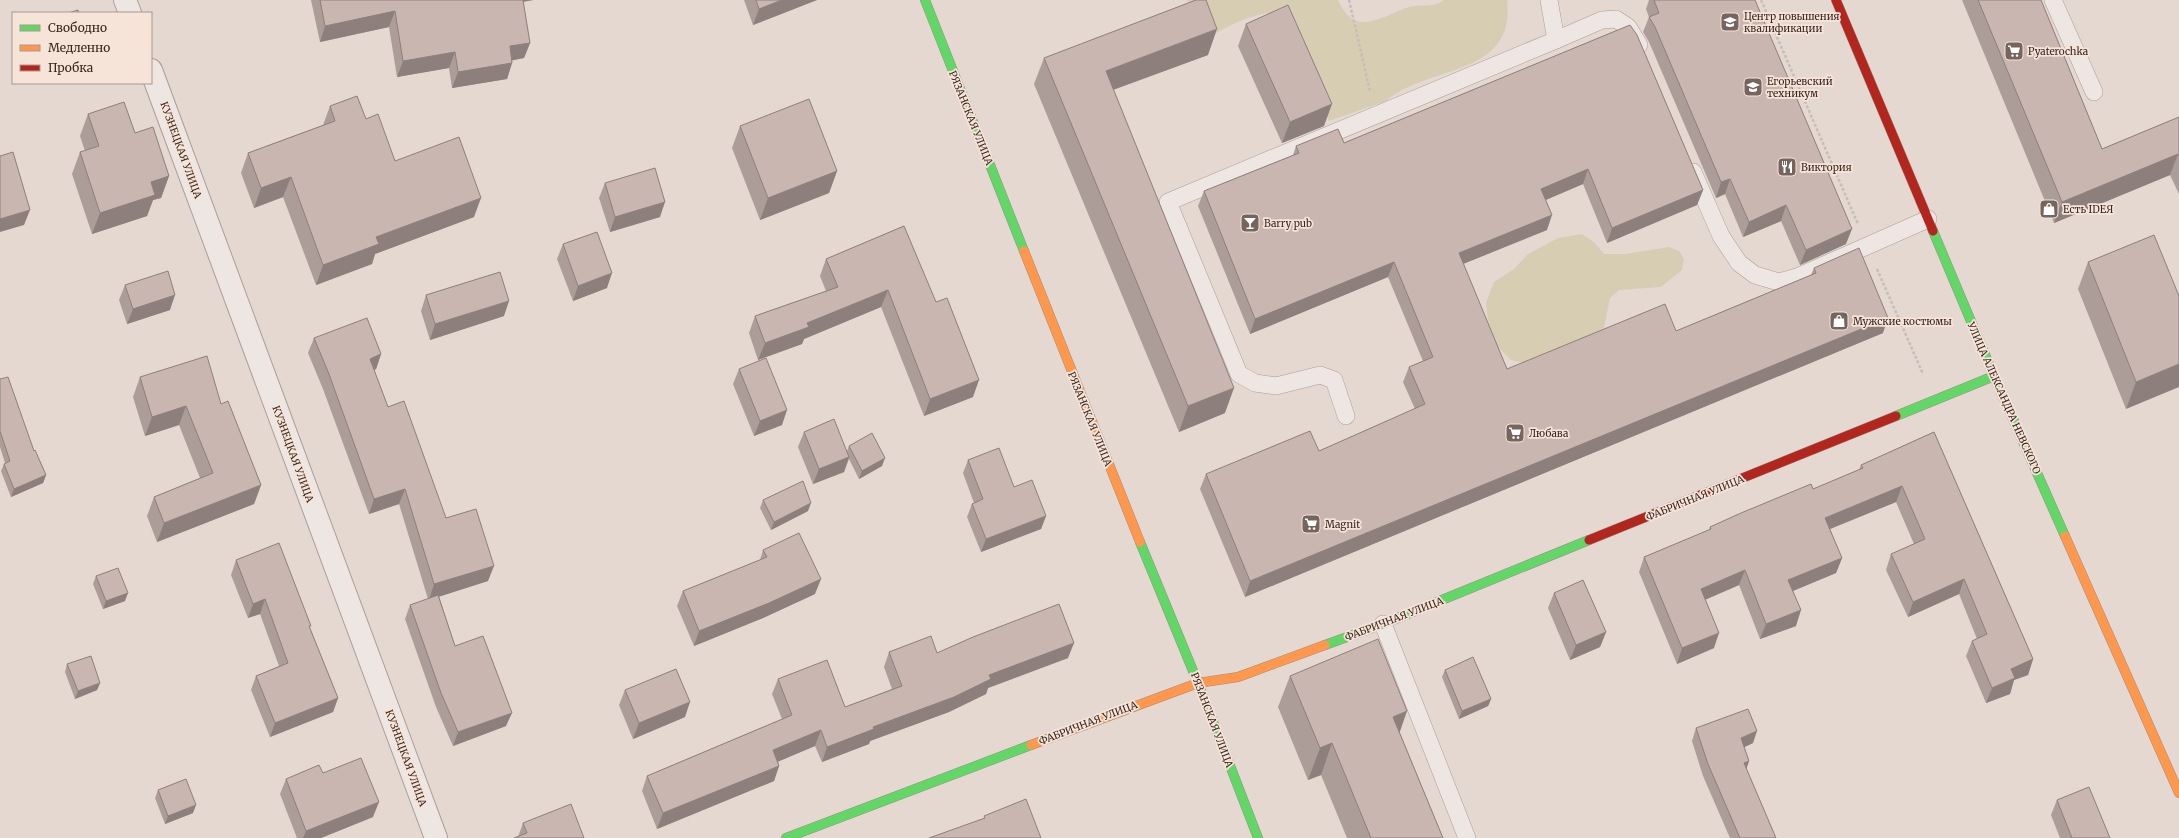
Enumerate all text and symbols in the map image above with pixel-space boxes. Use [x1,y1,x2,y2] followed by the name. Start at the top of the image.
[1744,10,1840,35] place label: Центр повышения квалификации
[1719,11,1741,33] school or university icon: Центр повышения квалификации
[12,12,152,84] legend
[48,20,107,35] text: Свободно
[48,40,110,55] text: Медленно
[2003,40,2025,62] supermarket icon: Pyaterochka
[2028,45,2089,58] place label: Pyaterochka
[48,60,94,75] text: Пробка
[946,69,996,168] street label: РЯЗАНСКАЯ УЛИЦА
[1767,75,1833,100] place label: Егорьевский техникум
[1742,76,1764,98] school or university icon: Егорьевский техникум
[157,100,205,201] street label: КУЗНЕЦКАЯ УЛИЦА
[1776,156,1798,178] restaurant icon: Виктория
[1801,161,1852,174] place label: Виктория
[2038,198,2060,220] shop icon: Есть IDЕЯ
[2063,203,2113,216] place label: Есть IDЕЯ
[1239,212,1261,234] bar icon: Barry pub
[1264,217,1312,230] place label: Barry pub
[1828,310,1850,332] shop icon: Мужские костюмы
[1853,315,1952,328] place label: Мужские костюмы
[1964,319,2044,476] street label: УЛИЦА АЛЕКСАНДРА НЕВСКОГО
[1065,370,1115,469] street label: РЯЗАНСКАЯ УЛИЦА
[269,404,317,505] street label: КУЗНЕЦКАЯ УЛИЦА
[1504,422,1526,444] supermarket icon: Любава
[1529,427,1569,440] place label: Любава
[1644,472,1747,524] street label: ФАБРИЧНАЯ УЛИЦА
[1300,513,1322,535] supermarket icon: Magnit
[1325,518,1360,531] place label: Magnit
[1343,594,1446,644] street label: ФАБРИЧНАЯ УЛИЦА
[1188,671,1236,770] street label: РЯЗАНСКАЯ УЛИЦА
[1037,698,1140,748] street label: ФАБРИЧНАЯ УЛИЦА
[382,708,430,809] street label: КУЗНЕЦКАЯ УЛИЦА

